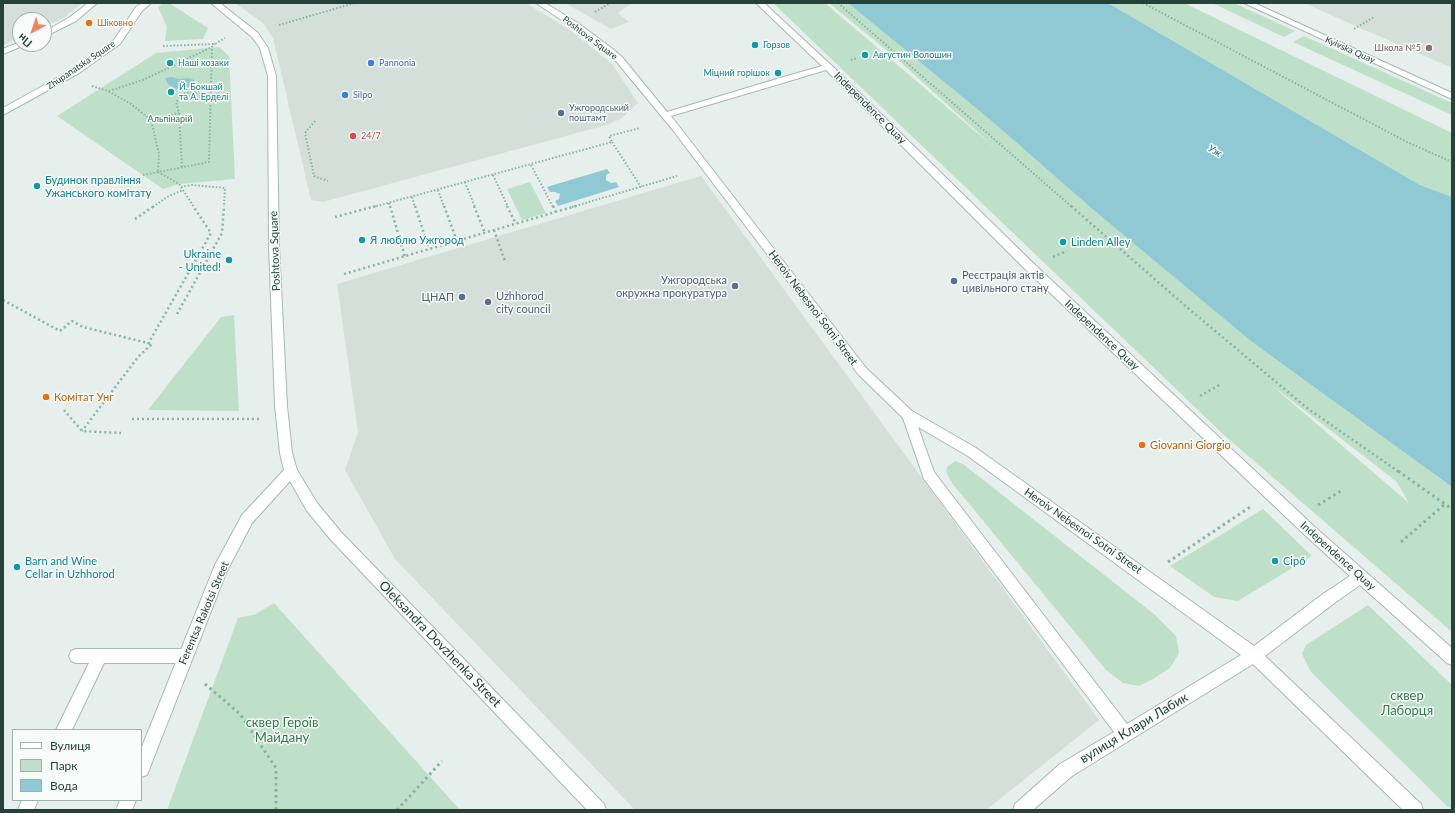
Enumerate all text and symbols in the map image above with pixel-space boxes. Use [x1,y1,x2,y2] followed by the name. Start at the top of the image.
[12,12,52,52] north arrow
[560,14,620,62] street label: Poshtova Square
[84,18,94,28] marker: Шіковно
[97,18,133,28] place label: Шіковно
[15,31,34,50] text: Пн
[1323,34,1377,66] street label: Kyivska Quay
[45,38,117,92] street label: Zhupanatska Square
[750,40,760,50] marker: Горзов
[763,40,790,50] place label: Горзов
[1374,43,1421,53] place label: Школа №5
[1424,43,1434,53] marker: Школа №5
[860,50,870,60] marker: Августин Волошин
[873,50,952,60] place label: Августин Волошин
[165,58,175,68] marker: Наші козаки
[178,58,229,68] place label: Наші козаки
[366,58,376,68] marker: Pannonia
[379,58,416,68] place label: Pannonia
[703,68,770,78] place label: Міцний горішок
[773,68,783,78] marker: Міцний горішок
[831,69,909,147] street label: Independence Quay
[179,82,228,103] place label: Й. Бокшай та А. Ерделі
[166,87,176,97] marker: Й. Бокшай та А. Ерделі
[340,90,350,100] marker: Silpo
[353,90,372,100] place label: Silpo
[569,103,629,124] place label: Ужгородський поштамт
[556,108,566,118] marker: Ужгородський поштамт
[148,114,192,124] park label: Альпінарій
[348,131,358,141] marker: 24/7
[361,131,381,141] place label: 24/7
[1206,142,1224,160] water label: Уж
[45,173,151,199] place label: Будинок правління Ужанського комітату
[32,181,42,191] marker: Будинок правління Ужанського комітату
[267,211,283,291] street label: Poshtova Square
[370,233,464,247] place label: Я люблю Ужгород
[357,235,367,245] marker: Я люблю Ужгород
[1071,235,1130,249] place label: Linden Alley
[1058,237,1068,247] marker: Linden Alley
[179,247,221,273] place label: Ukraine - United!
[765,248,861,368] street label: Heroiv Nebesnoi Sotni Street
[224,255,234,265] marker: Ukraine - United!
[962,268,1049,294] place label: Реєстрація актів цивільного стану
[616,273,727,299] place label: Ужгородська окружна прокуратура
[949,276,959,286] marker: Реєстрація актів цивільного стану
[730,281,740,291] marker: Ужгородська окружна прокуратура
[496,289,550,315] place label: Uzhhorod city council
[422,290,454,304] place label: ЦНАП
[457,292,467,302] marker: ЦНАП
[483,297,493,307] marker: Uzhhorod city council
[1062,297,1142,373] street label: Independence Quay
[54,390,114,404] place label: Комітат Унг
[41,392,51,402] marker: Комітат Унг
[1150,438,1231,452] place label: Giovanni Giorgio
[1137,440,1147,450] marker: Giovanni Giorgio
[1022,485,1144,577] street label: Heroiv Nebesnoi Sotni Street
[1298,519,1378,593] street label: Independence Quay
[25,554,115,580] place label: Barn and Wine Cellar in Uzhhorod
[1283,554,1305,568] place label: Cipő
[1270,556,1280,566] marker: Cipő
[176,559,232,667] street label: Ferentsa Rakotsi Street
[12,562,22,572] marker: Barn and Wine Cellar in Uzhhorod
[376,578,504,710] street label: Oleksandra Dovzhenka Street
[1381,688,1433,719] park label: сквер Лаборця
[1077,690,1191,766] street label: вулиця Клари Лабик
[246,715,318,746] park label: сквер Героїв Майдану
[12,729,142,801] legend
[50,738,90,753] text: Вулиця
[50,758,78,773] text: Парк
[50,778,78,793] text: Вода

